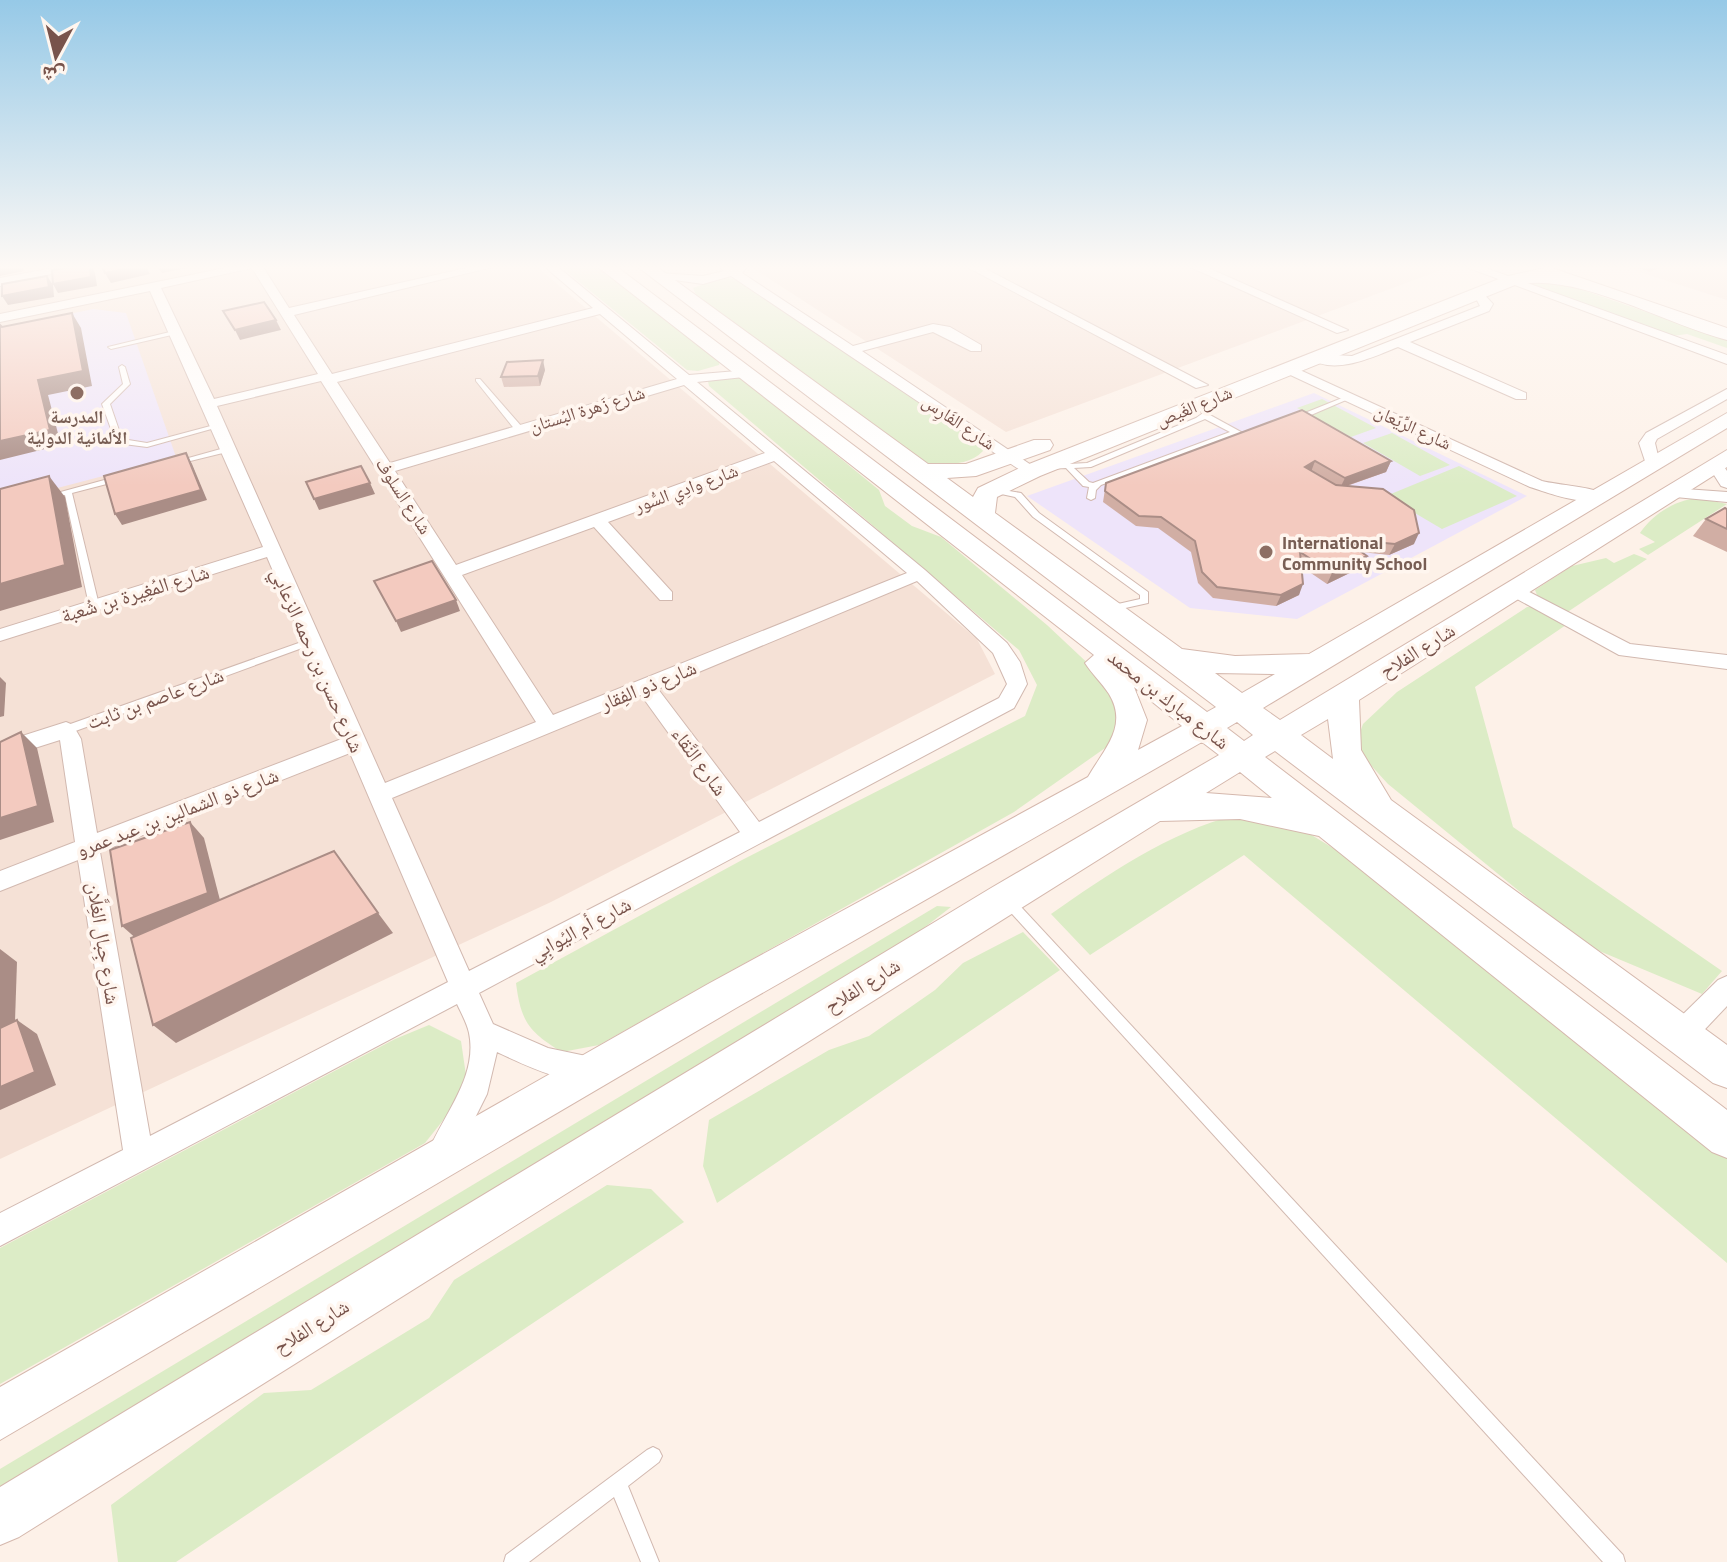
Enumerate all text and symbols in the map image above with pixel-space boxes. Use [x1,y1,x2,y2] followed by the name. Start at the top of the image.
[16,16,96,96] north arrow
[40,58,67,94] text: ش
[1152,378,1236,434] street label: شارع الغَيص
[526,379,648,439] street label: شارع زَهرة البُستان
[68,384,86,402] marker: المدرسة الألمانية الدولية
[917,388,1001,456] street label: شارع الفَارِس
[1370,397,1456,457] street label: شارع الرِّيَعان
[27,403,127,451] place label: المدرسة الألمانية الدولية
[369,452,439,540] street label: شارع السلوف
[629,457,742,521] street label: شارع وادِي السُّور
[1282,529,1427,577] place label: International Community School
[1257,543,1275,561] marker: International Community School
[57,556,213,630] street label: شارع المُغِيرة بن شُعبة
[262,562,373,758] street label: شارع حسن بن رحمه الزعابي
[1373,615,1461,685] street label: شارع الفلاح
[1101,641,1237,757] street label: شارع مبارك بن محمد
[594,652,701,719] street label: شارع ذو الفِقار
[82,659,228,737] street label: شارع عاصم بن ثابت
[664,720,736,802] street label: شارع النَّقاء
[71,759,283,865] street label: شارع ذو الشمالين بن عبد عمرو
[79,880,129,1006] street label: شارع جِبال الغِلَّان
[524,888,637,969] street label: شارع أم اليُوابِي
[818,950,906,1020] street label: شارع الفلاح
[267,1291,355,1361] street label: شارع الفلاح

